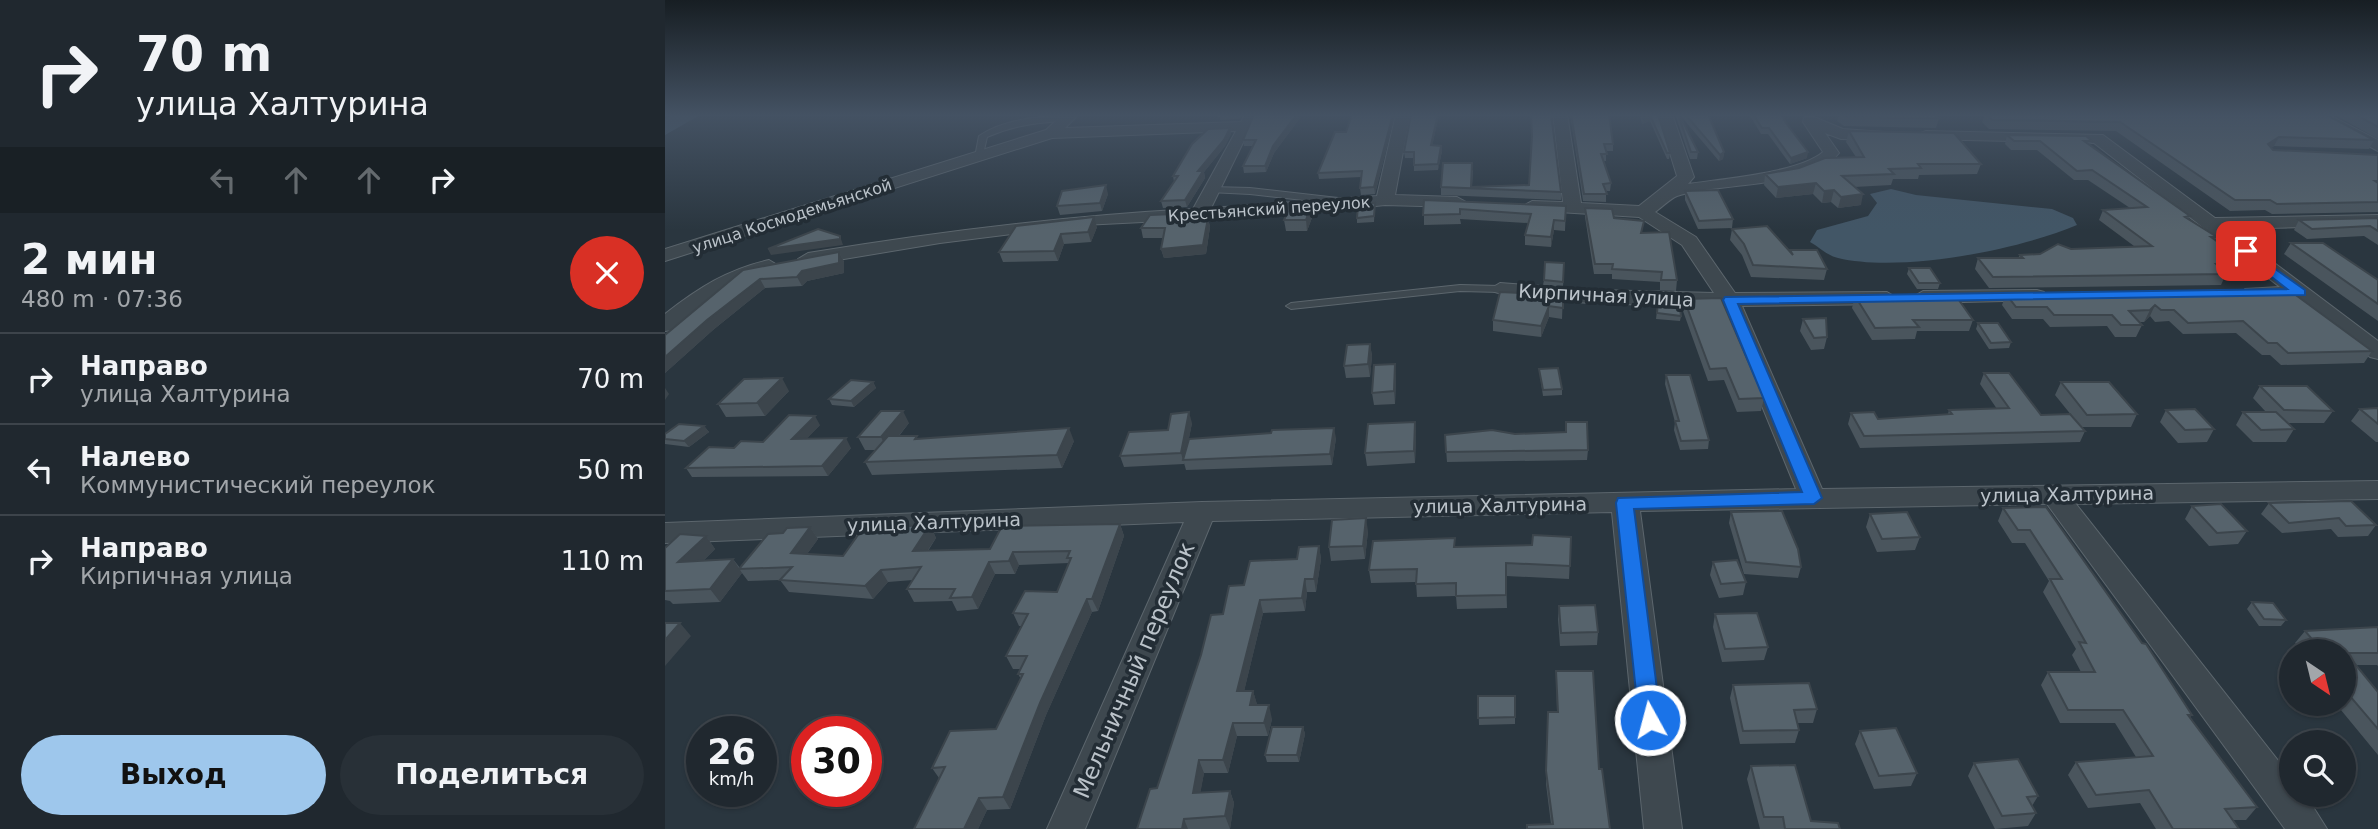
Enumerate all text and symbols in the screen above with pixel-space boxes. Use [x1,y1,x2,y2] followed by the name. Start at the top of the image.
[136,26,272,83] text: 70 m
[21,28,112,119] icon: right
[136,85,429,123] text: улица Халтурина
[204,161,242,199] icon: left
[277,161,315,199] icon: ahead
[350,161,388,199] icon: ahead
[423,161,461,199] icon: right
[690,175,894,257] street label: улица Космодемьянской
[1167,192,1371,226] street label: Крестьянский переулок
[2216,221,2276,281] pin
[2227,232,2265,270] icon: arrive
[21,235,158,284] text: 2 мин
[570,236,644,310] button: close
[1518,279,1694,311] street label: Кирпичная улица
[21,286,183,312] text: 480 m · 07:36
[80,351,208,381] text: Направо
[21,360,59,398] icon: right
[577,364,644,394] text: 70 m
[80,381,291,407] text: улица Халтурина
[80,442,190,472] text: Налево
[21,451,59,489] icon: left
[577,455,644,485] text: 50 m
[80,472,435,498] text: Коммунистический переулок
[1980,481,2154,507] street label: улица Халтурина
[1413,492,1587,518] street label: улица Халтурина
[847,508,1021,536] street label: улица Халтурина
[80,533,208,563] text: Направо
[1068,538,1200,802] street label: Мельничный переулок
[21,542,59,580] icon: right
[561,546,644,576] text: 110 m
[80,563,293,589] text: Кирпичная улица
[2279,639,2355,716] north arrow
[2279,639,2356,807] map controls
[1613,683,1687,757] position arrow
[791,716,882,807] speed limit sign: 30
[2279,730,2356,807] button: search
[707,732,756,772] text: 26
[21,735,326,815] button: Выход
[340,735,644,815] button: Поделиться
[709,768,754,789] text: km/h

